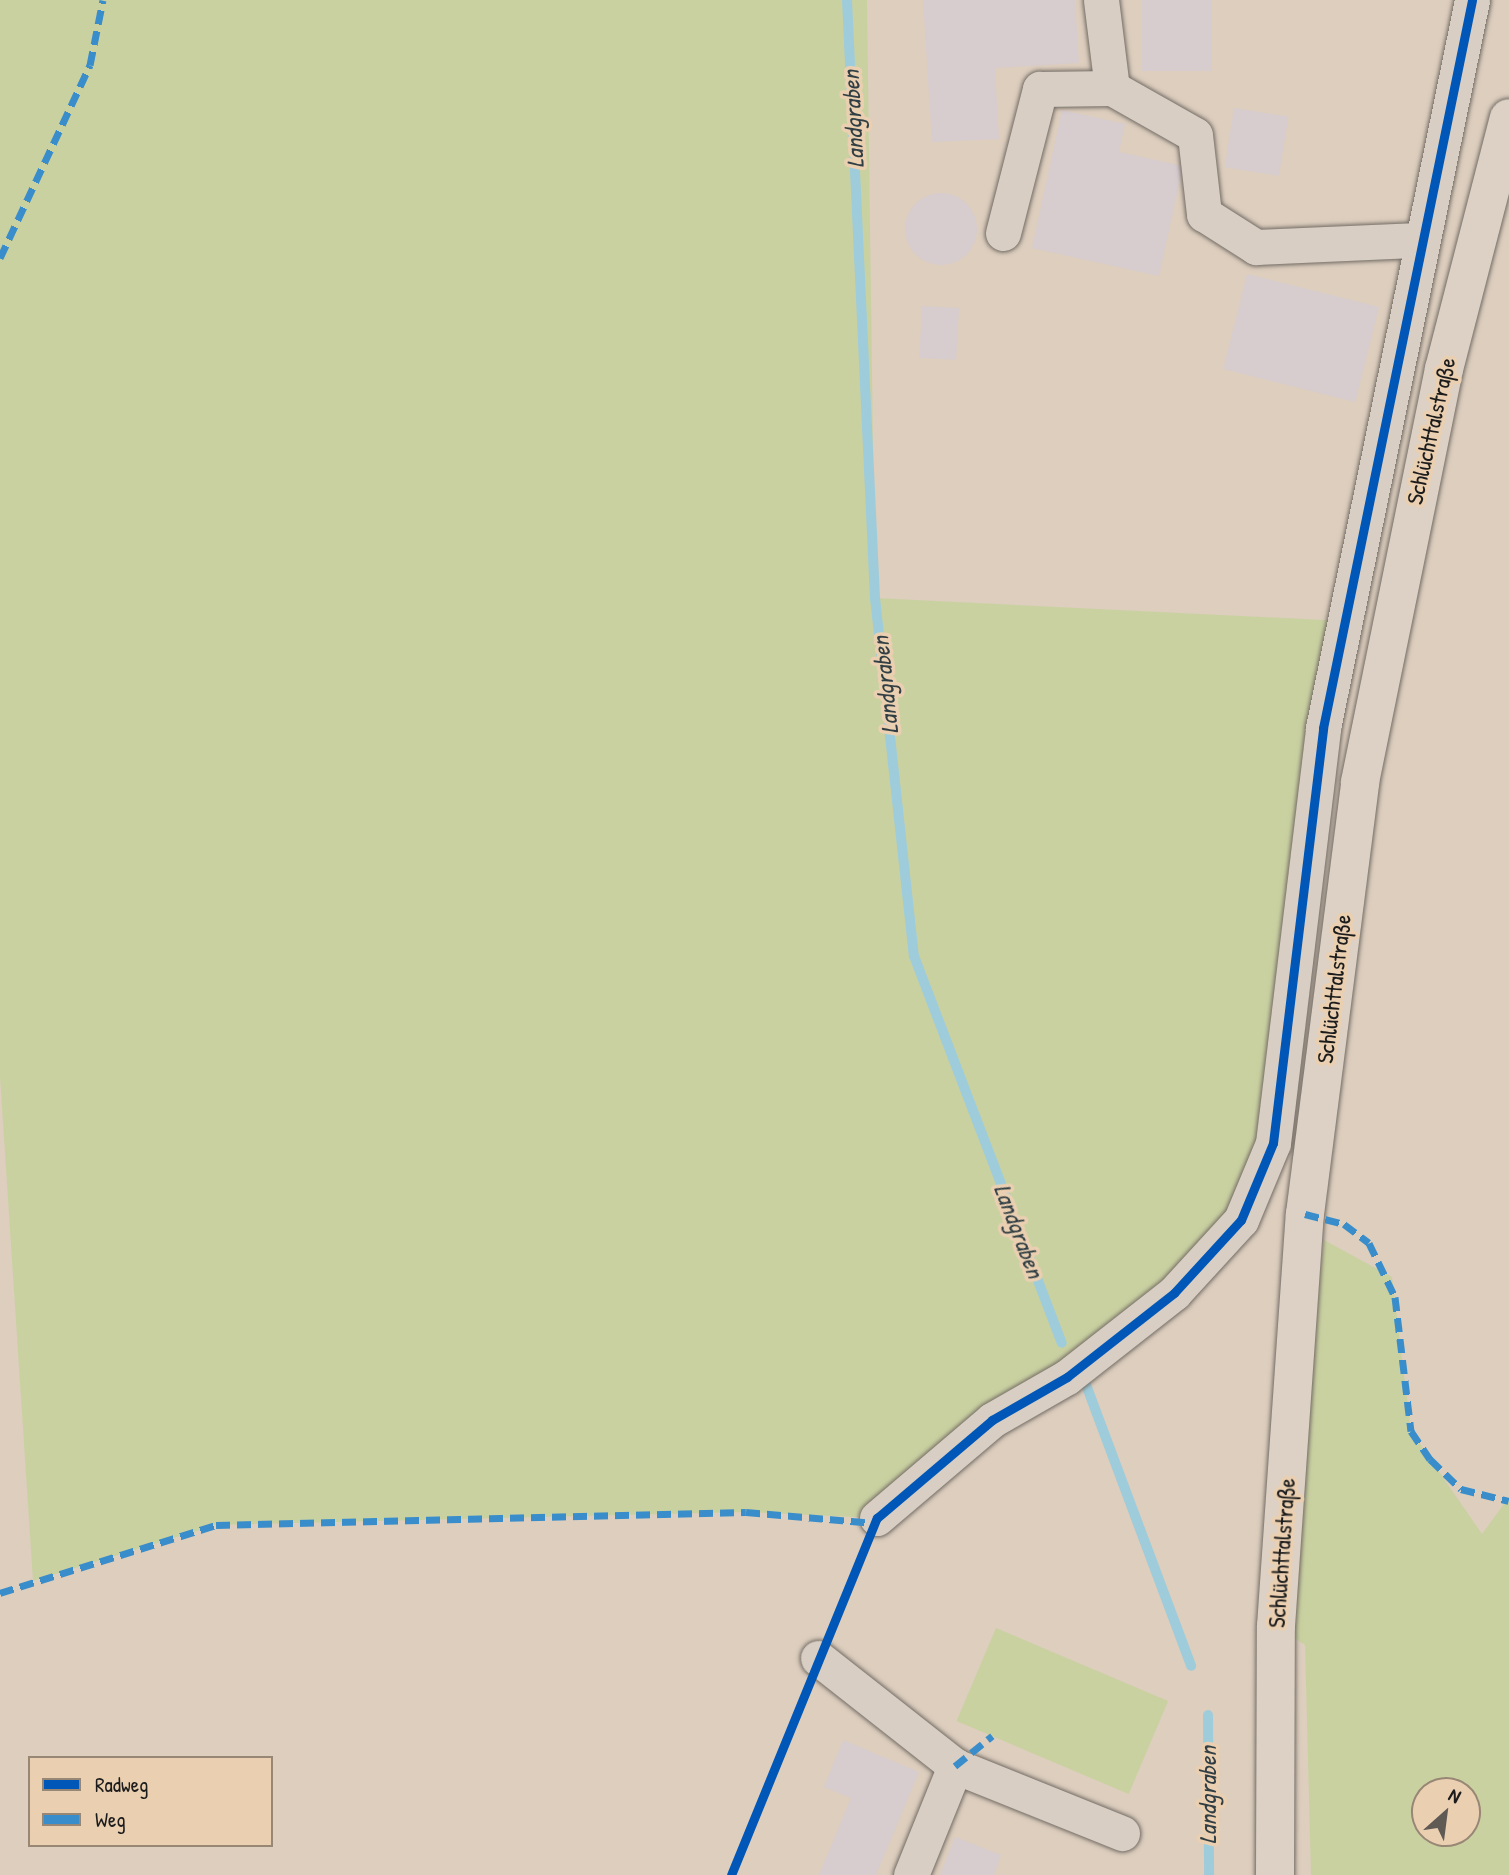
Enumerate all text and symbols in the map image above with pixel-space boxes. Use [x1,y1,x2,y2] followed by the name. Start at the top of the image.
[836,69,870,169] water label: Landgraben
[1401,355,1461,507] street label: Schlüchttalstraße
[866,635,904,735] water label: Landgraben
[1311,913,1357,1065] street label: Schlüchttalstraße
[988,1180,1050,1282] water label: Landgraben
[1263,1477,1301,1629] street label: Schlüchttalstraße
[1194,1746,1222,1844] water label: Landgraben
[28,1756,273,1847] legend
[95,1770,148,1799] text: Radweg
[1411,1777,1481,1847] north arrow
[1444,1781,1465,1809] text: N
[95,1805,126,1834] text: Weg

